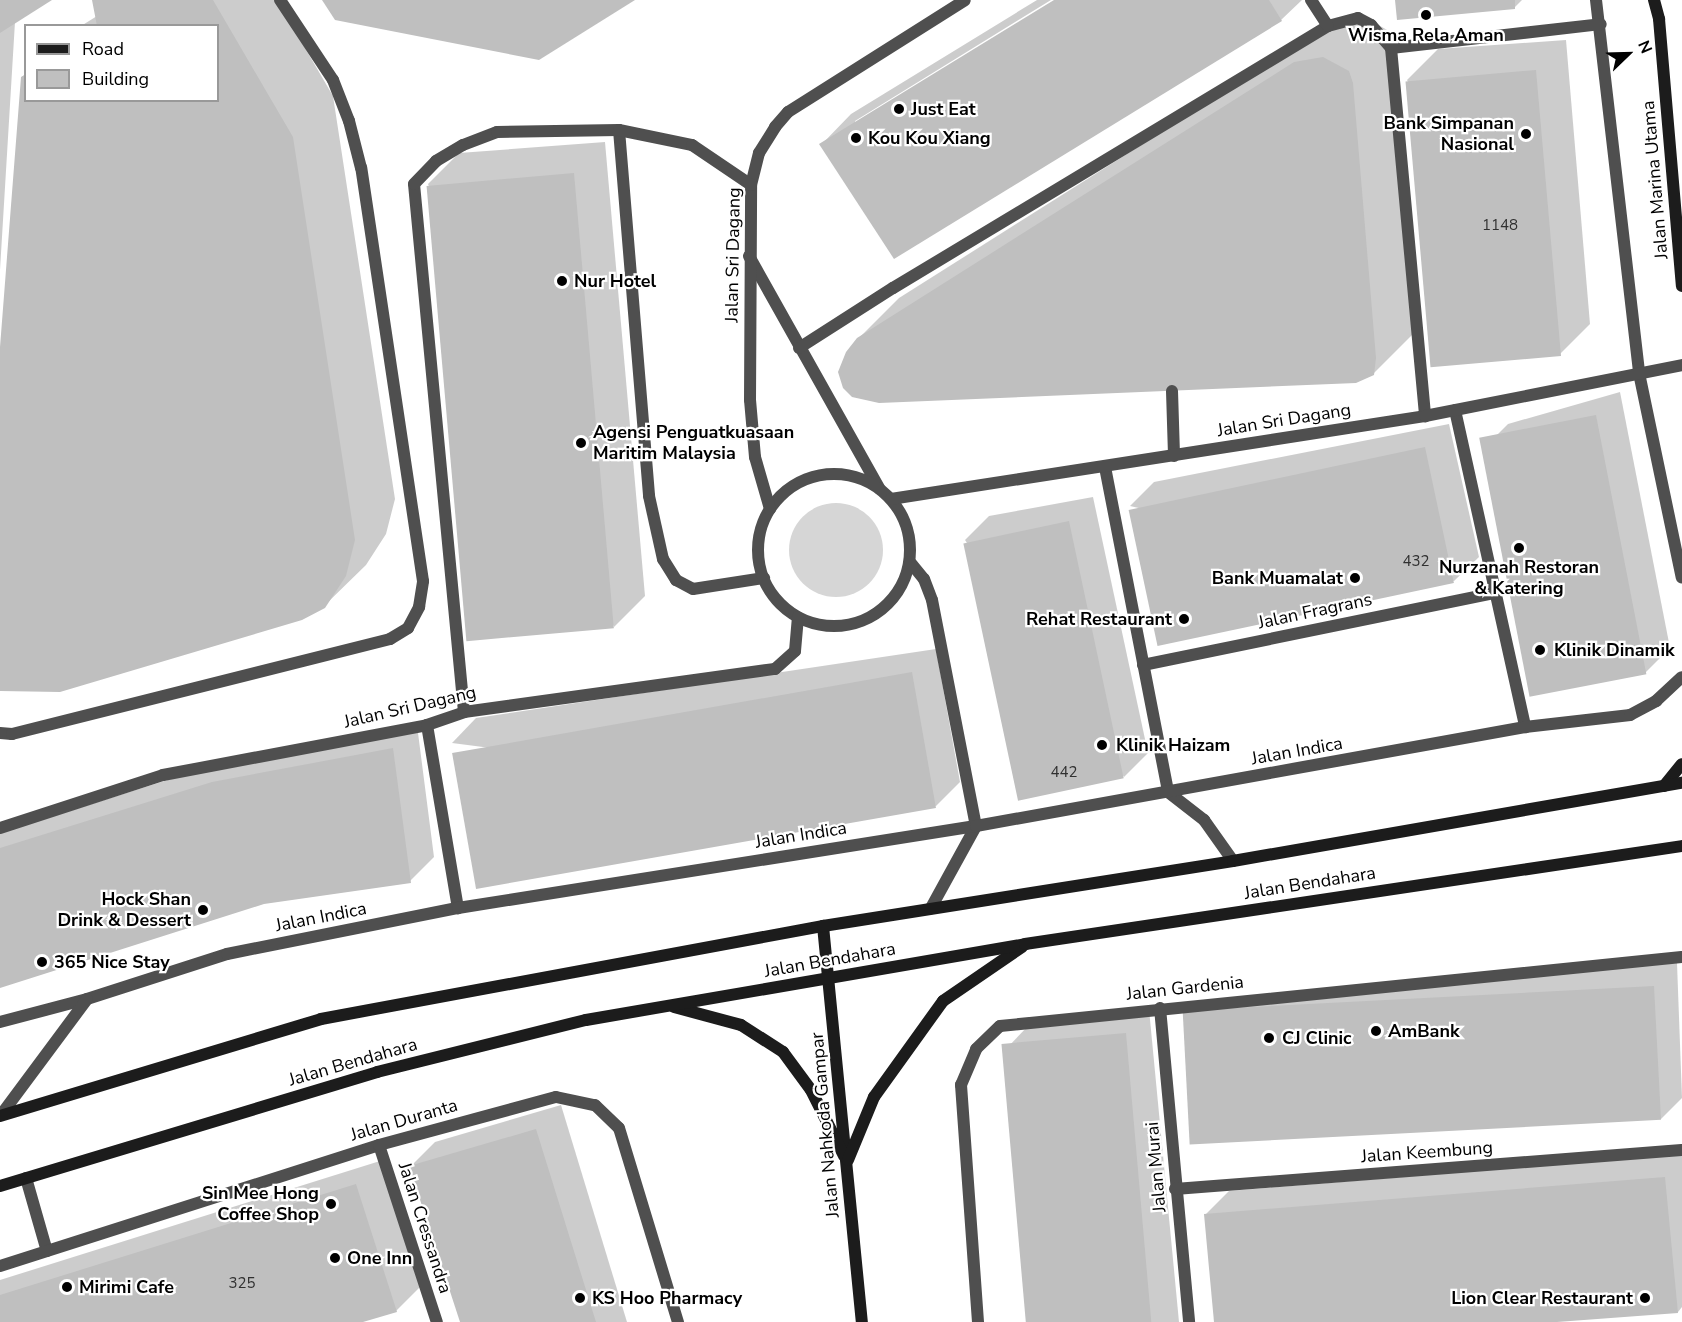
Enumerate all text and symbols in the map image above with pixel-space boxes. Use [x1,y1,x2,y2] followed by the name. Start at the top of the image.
[1419,8,1433,22] marker: Wisma Rela Aman
[24,24,219,102] legend
[1348,24,1504,46] place label: Wisma Rela Aman
[1598,24,1658,84] north arrow
[82,37,124,61] text: Road
[1632,37,1657,57] text: N
[82,67,149,91] text: Building
[911,98,976,120] place label: Just Eat
[1637,100,1673,260] street label: Jalan Marina Utama
[892,102,906,116] marker: Just Eat
[1383,113,1514,156] place label: Bank Simpanan Nasional
[868,127,991,149] place label: Kou Kou Xiang
[1519,127,1533,141] marker: Bank Simpanan Nasional
[849,131,863,145] marker: Kou Kou Xiang
[721,187,745,323] street label: Jalan Sri Dagang
[1482,217,1518,235] house number: 1148
[574,270,656,292] place label: Nur Hotel
[555,274,569,288] marker: Nur Hotel
[1216,399,1352,441] street label: Jalan Sri Dagang
[593,422,794,464] place label: Agensi Penguatkuasaan Maritim Malaysia
[574,436,588,450] marker: Agensi Penguatkuasaan Maritim Malaysia
[1512,541,1526,555] marker: Nurzanah Restoran & Katering
[1403,553,1429,571] house number: 432
[1439,557,1599,600] place label: Nurzanah Restoran & Katering
[1212,567,1343,589] place label: Bank Muamalat
[1348,571,1362,585] marker: Bank Muamalat
[1256,588,1374,634] street label: Jalan Fragrans
[1026,608,1172,630] place label: Rehat Restaurant
[1177,612,1191,626] marker: Rehat Restaurant
[1554,639,1675,661] place label: Klinik Dinamik
[1531,641,1549,659] marker: Klinik Dinamik
[342,681,478,733] street label: Jalan Sri Dagang
[1250,732,1344,770] street label: Jalan Indica
[1116,734,1230,756] place label: Klinik Haizam
[1093,736,1111,754] marker: Klinik Haizam
[1051,764,1077,782] house number: 442
[754,817,848,853] street label: Jalan Indica
[1243,862,1377,904] street label: Jalan Bendahara
[57,889,191,932] place label: Hock Shan Drink & Dessert
[274,898,368,936] street label: Jalan Indica
[196,903,210,917] marker: Hock Shan Drink & Dessert
[763,938,897,982] street label: Jalan Bendahara
[54,951,170,973] place label: 365 Nice Stay
[35,955,49,969] marker: 365 Nice Stay
[1125,971,1245,1005] street label: Jalan Gardenia
[1388,1020,1460,1042] place label: AmBank
[1369,1024,1383,1038] marker: AmBank
[1282,1027,1352,1049] place label: CJ Clinic
[1260,1029,1278,1047] marker: CJ Clinic
[806,1031,844,1219] street label: Jalan Nahkoda Gampar
[286,1033,420,1091] street label: Jalan Bendahara
[348,1094,460,1146] street label: Jalan Duranta
[1141,1121,1171,1213] street label: Jalan Murai
[1360,1137,1494,1167] street label: Jalan Keembung
[394,1160,456,1296] street label: Jalan Cressandra
[202,1183,319,1226] place label: Sin Mee Hong Coffee Shop
[324,1197,338,1211] marker: Sin Mee Hong Coffee Shop
[347,1247,412,1269] place label: One Inn
[328,1251,342,1265] marker: One Inn
[229,1275,255,1293] house number: 325
[79,1276,174,1298] place label: Mirimi Cafe
[60,1280,74,1294] marker: Mirimi Cafe
[592,1287,742,1309] place label: KS Hoo Pharmacy
[1451,1287,1633,1309] place label: Lion Clear Restaurant
[573,1291,587,1305] marker: KS Hoo Pharmacy
[1638,1291,1652,1305] marker: Lion Clear Restaurant

